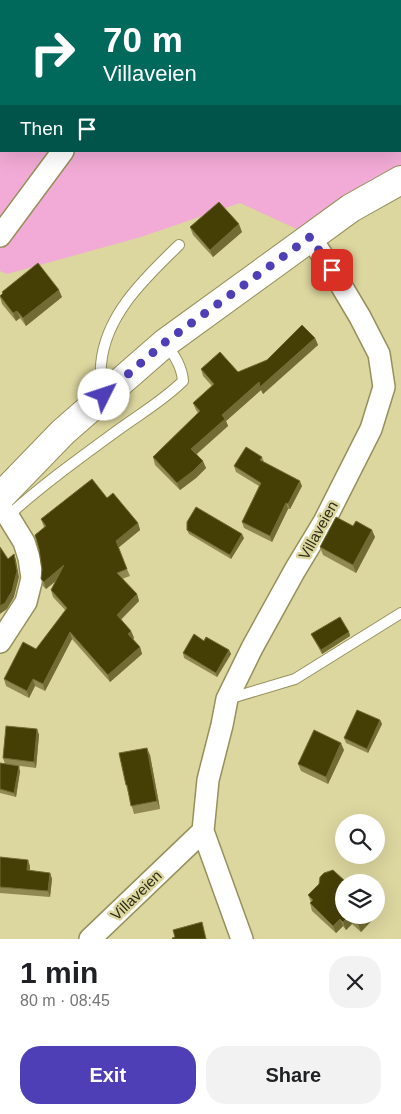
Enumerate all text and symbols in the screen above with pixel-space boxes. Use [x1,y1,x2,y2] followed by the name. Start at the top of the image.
[20,20,85,85] icon: right
[103,20,183,59] text: 70 m
[103,61,197,86] text: Villaveien
[73,115,101,143] icon: arrive
[20,118,63,139] text: Then
[311,249,353,291] pin
[318,256,346,284] icon: arrive
[77,368,129,420] position arrow
[295,498,341,562] street label: Villaveien
[335,814,385,924] map controls
[335,814,385,864] button: search
[107,867,165,923] street label: Villaveien
[335,874,385,924] button: layers
[20,956,98,989] text: 1 min
[329,956,381,1008] button: close
[20,992,110,1009] text: 80 m · 08:45
[20,1046,196,1104] button: Exit
[206,1046,381,1104] button: Share

